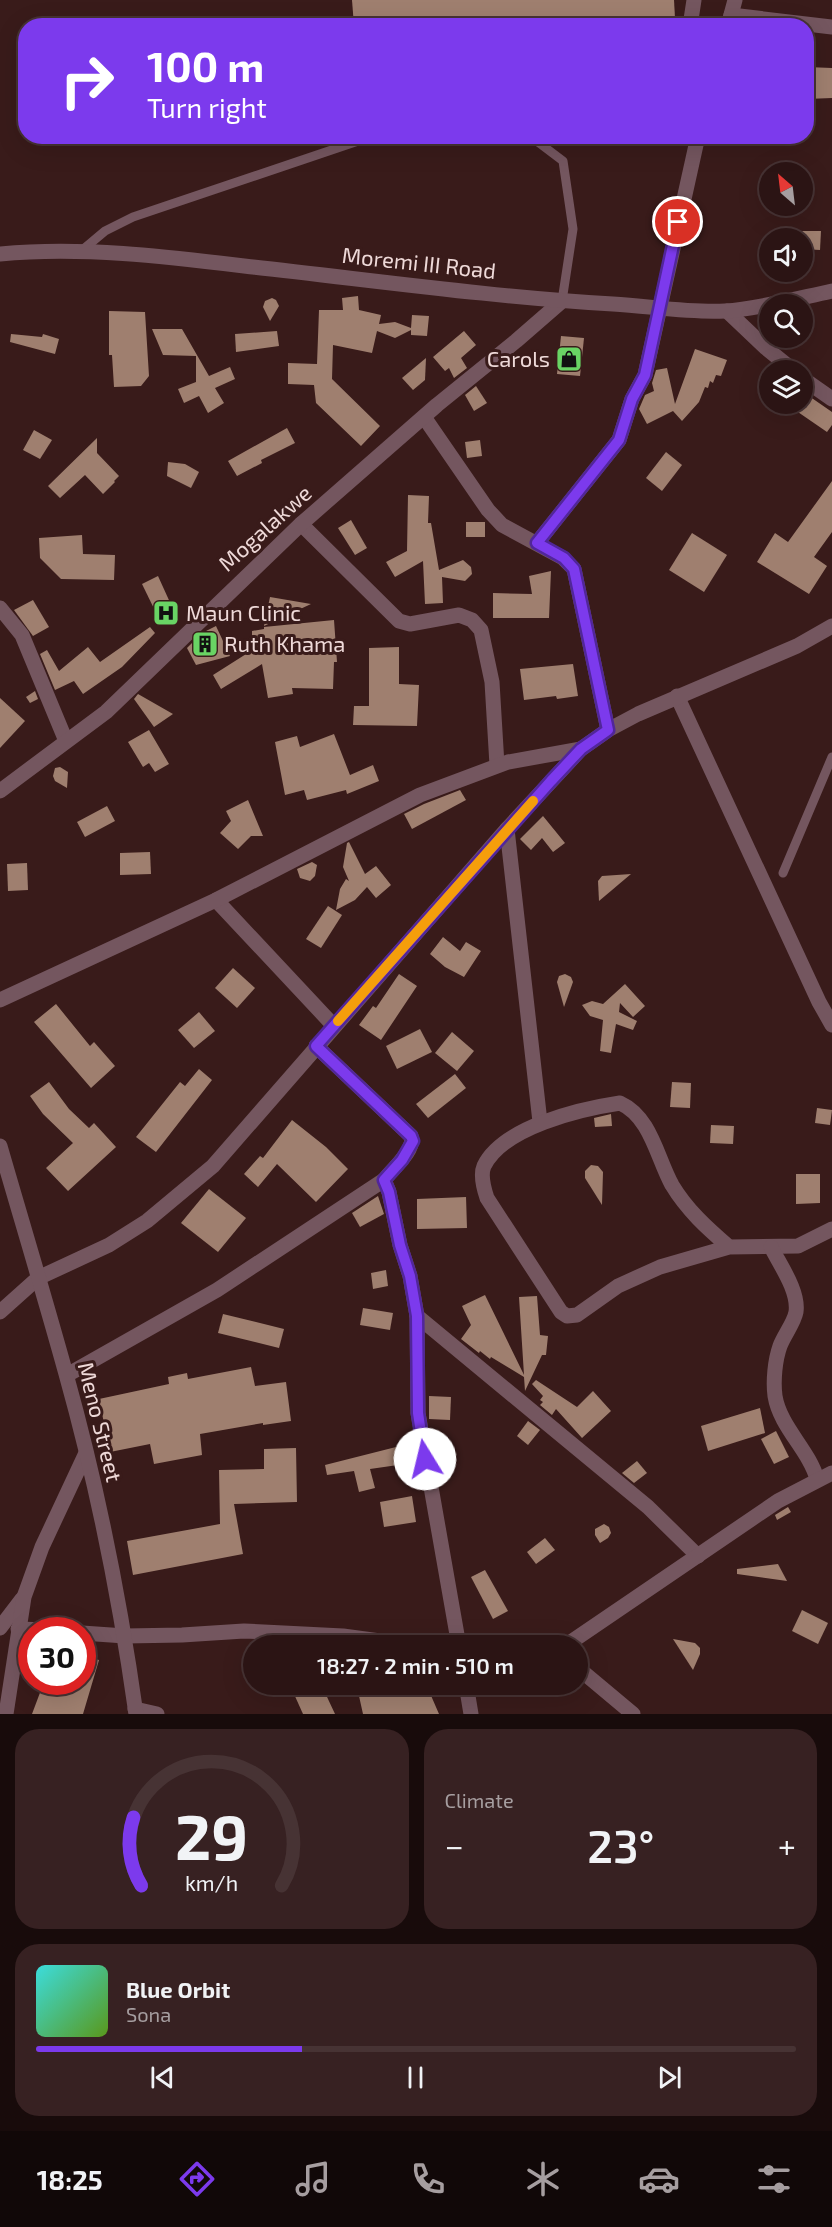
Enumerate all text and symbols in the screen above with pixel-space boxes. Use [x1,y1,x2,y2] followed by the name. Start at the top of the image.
[147,40,264,90] text: 100 m
[48,42,126,120] icon: right
[147,91,267,123] text: Turn right
[759,162,813,216] north arrow
[759,162,813,414] map controls
[652,196,703,247] pin
[661,205,694,238] icon: arrive
[759,228,813,282] button: sound
[341,241,497,283] street label: Moremi III Road
[759,294,813,348] button: search
[554,344,584,374] shop icon: Carols
[487,345,550,371] place label: Carols
[759,360,813,414] button: layers
[213,479,316,576] street label: Mogalakwe
[151,598,181,628] hospital icon: Maun Clinic
[186,599,301,625] place label: Maun Clinic
[190,629,220,659] building icon: Ruth Khama
[224,630,345,656] place label: Ruth Khama
[74,1359,128,1484] street label: Meno Street
[393,1427,457,1491] position arrow
[18,1617,96,1695] speed limit sign: 30
[317,1652,514,1678] text: 18:27 · 2 min · 510 m
[445,1788,514,1812] text: Climate
[175,1798,248,1873] text: 29
[587,1818,654,1872] text: 23°
[445,1825,464,1865] text: −
[778,1825,796,1865] text: +
[185,1870,238,1895] text: km/h
[126,1976,230,2002] text: Blue Orbit
[126,2002,171,2026] text: Sona
[146,2061,179,2094] icon: previous
[399,2061,432,2094] icon: pause
[653,2061,686,2094] icon: next
[176,2158,218,2200] icon: directions
[292,2158,334,2200] icon: music
[407,2158,449,2200] icon: phone
[522,2158,564,2200] icon: climate
[638,2158,680,2200] icon: car
[753,2158,795,2200] icon: filters
[37,2163,103,2195] text: 18:25

